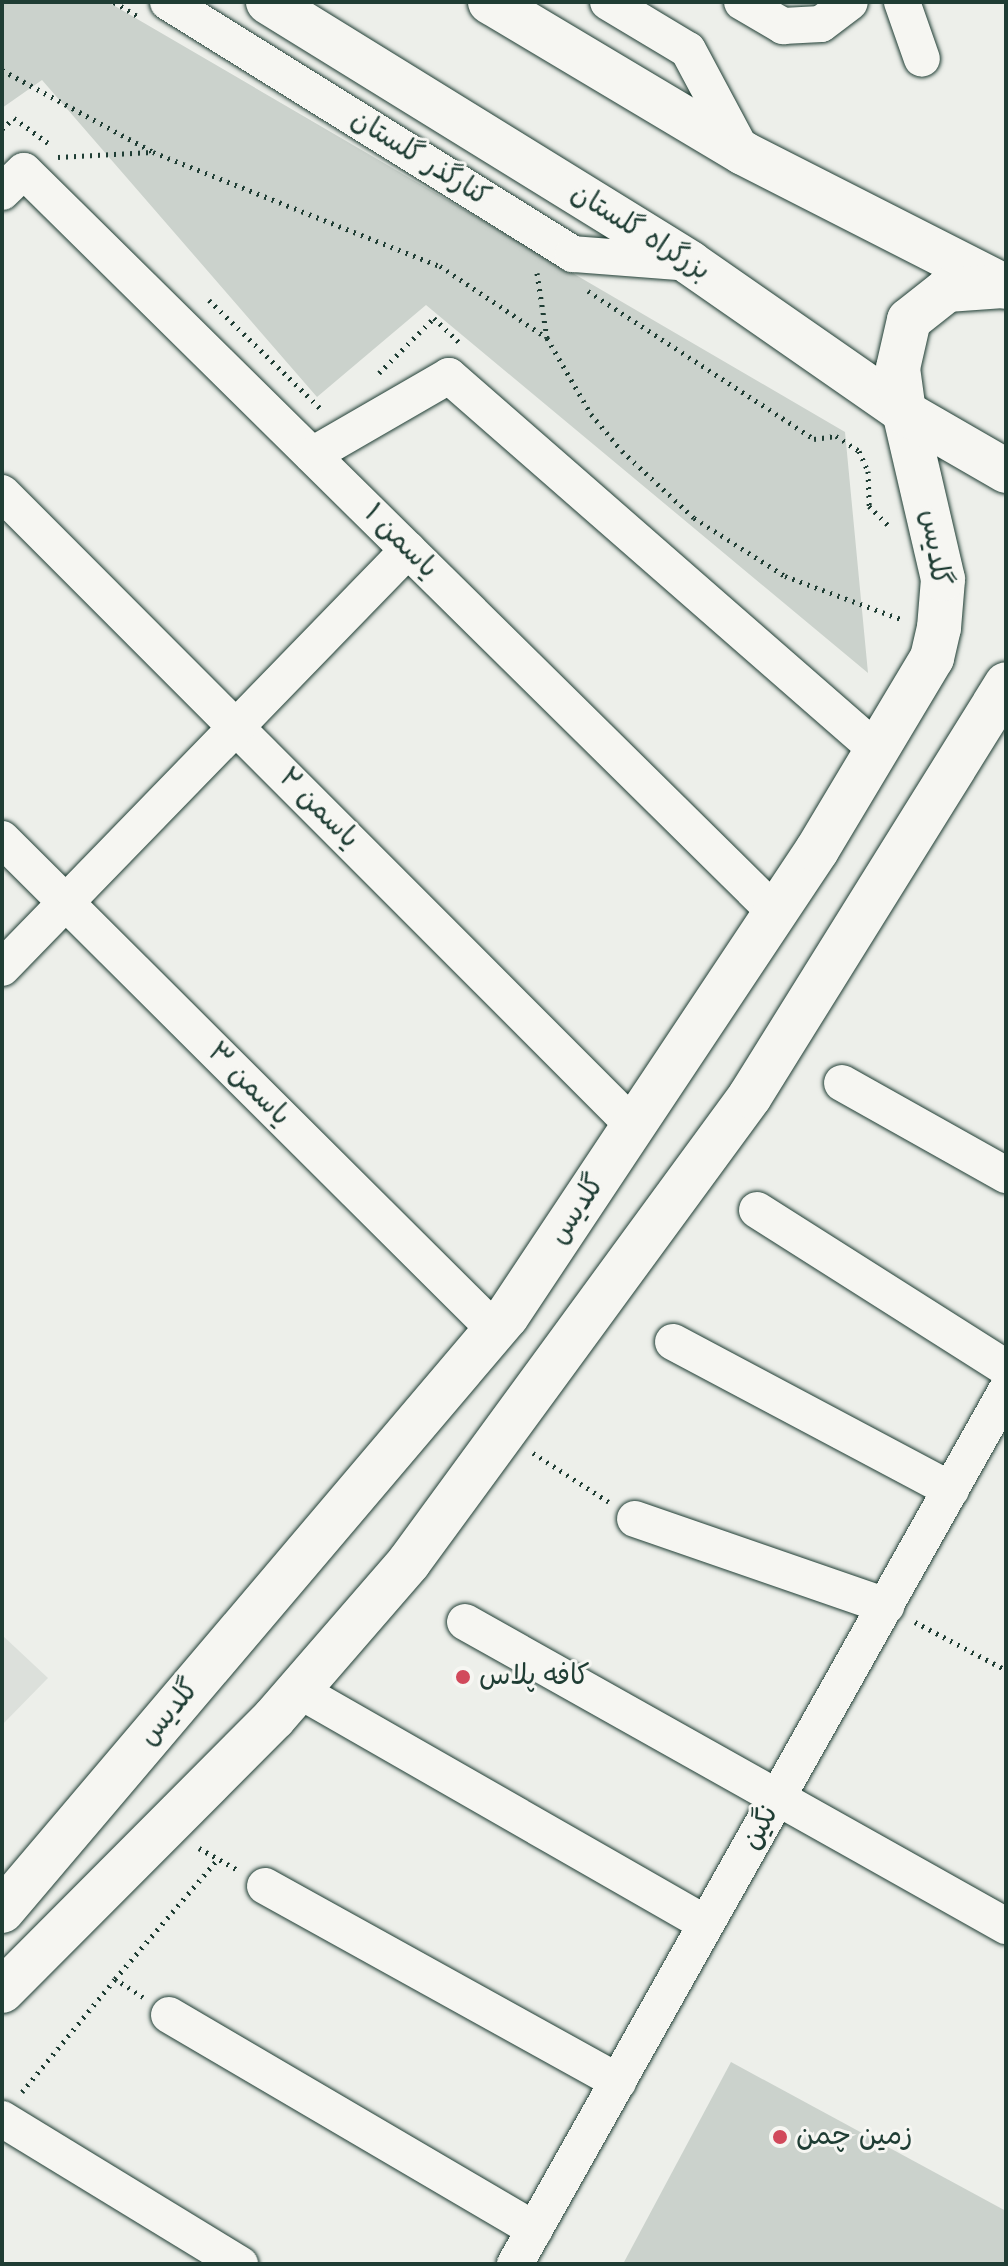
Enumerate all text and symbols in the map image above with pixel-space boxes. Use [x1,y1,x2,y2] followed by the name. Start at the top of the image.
[344,103,496,215] street label: کنارگذر گلستان
[564,177,716,289] street label: بزرگراه گلستان
[356,498,444,586] street label: یاسمن ۱
[912,508,956,588] street label: گلدیس
[271,762,365,856] street label: یاسمن ۲
[199,1036,297,1134] street label: یاسمن ۳
[543,1169,613,1251] street label: گلدیس
[479,1660,590,1694] place label: کافه پلاس
[454,1668,472,1686] marker: کافه پلاس
[133,1673,207,1753] street label: گلدیس
[735,1800,787,1856] street label: نگین
[796,2120,913,2154] place label: زمین چمن
[771,2128,789,2146] marker: زمین چمن

